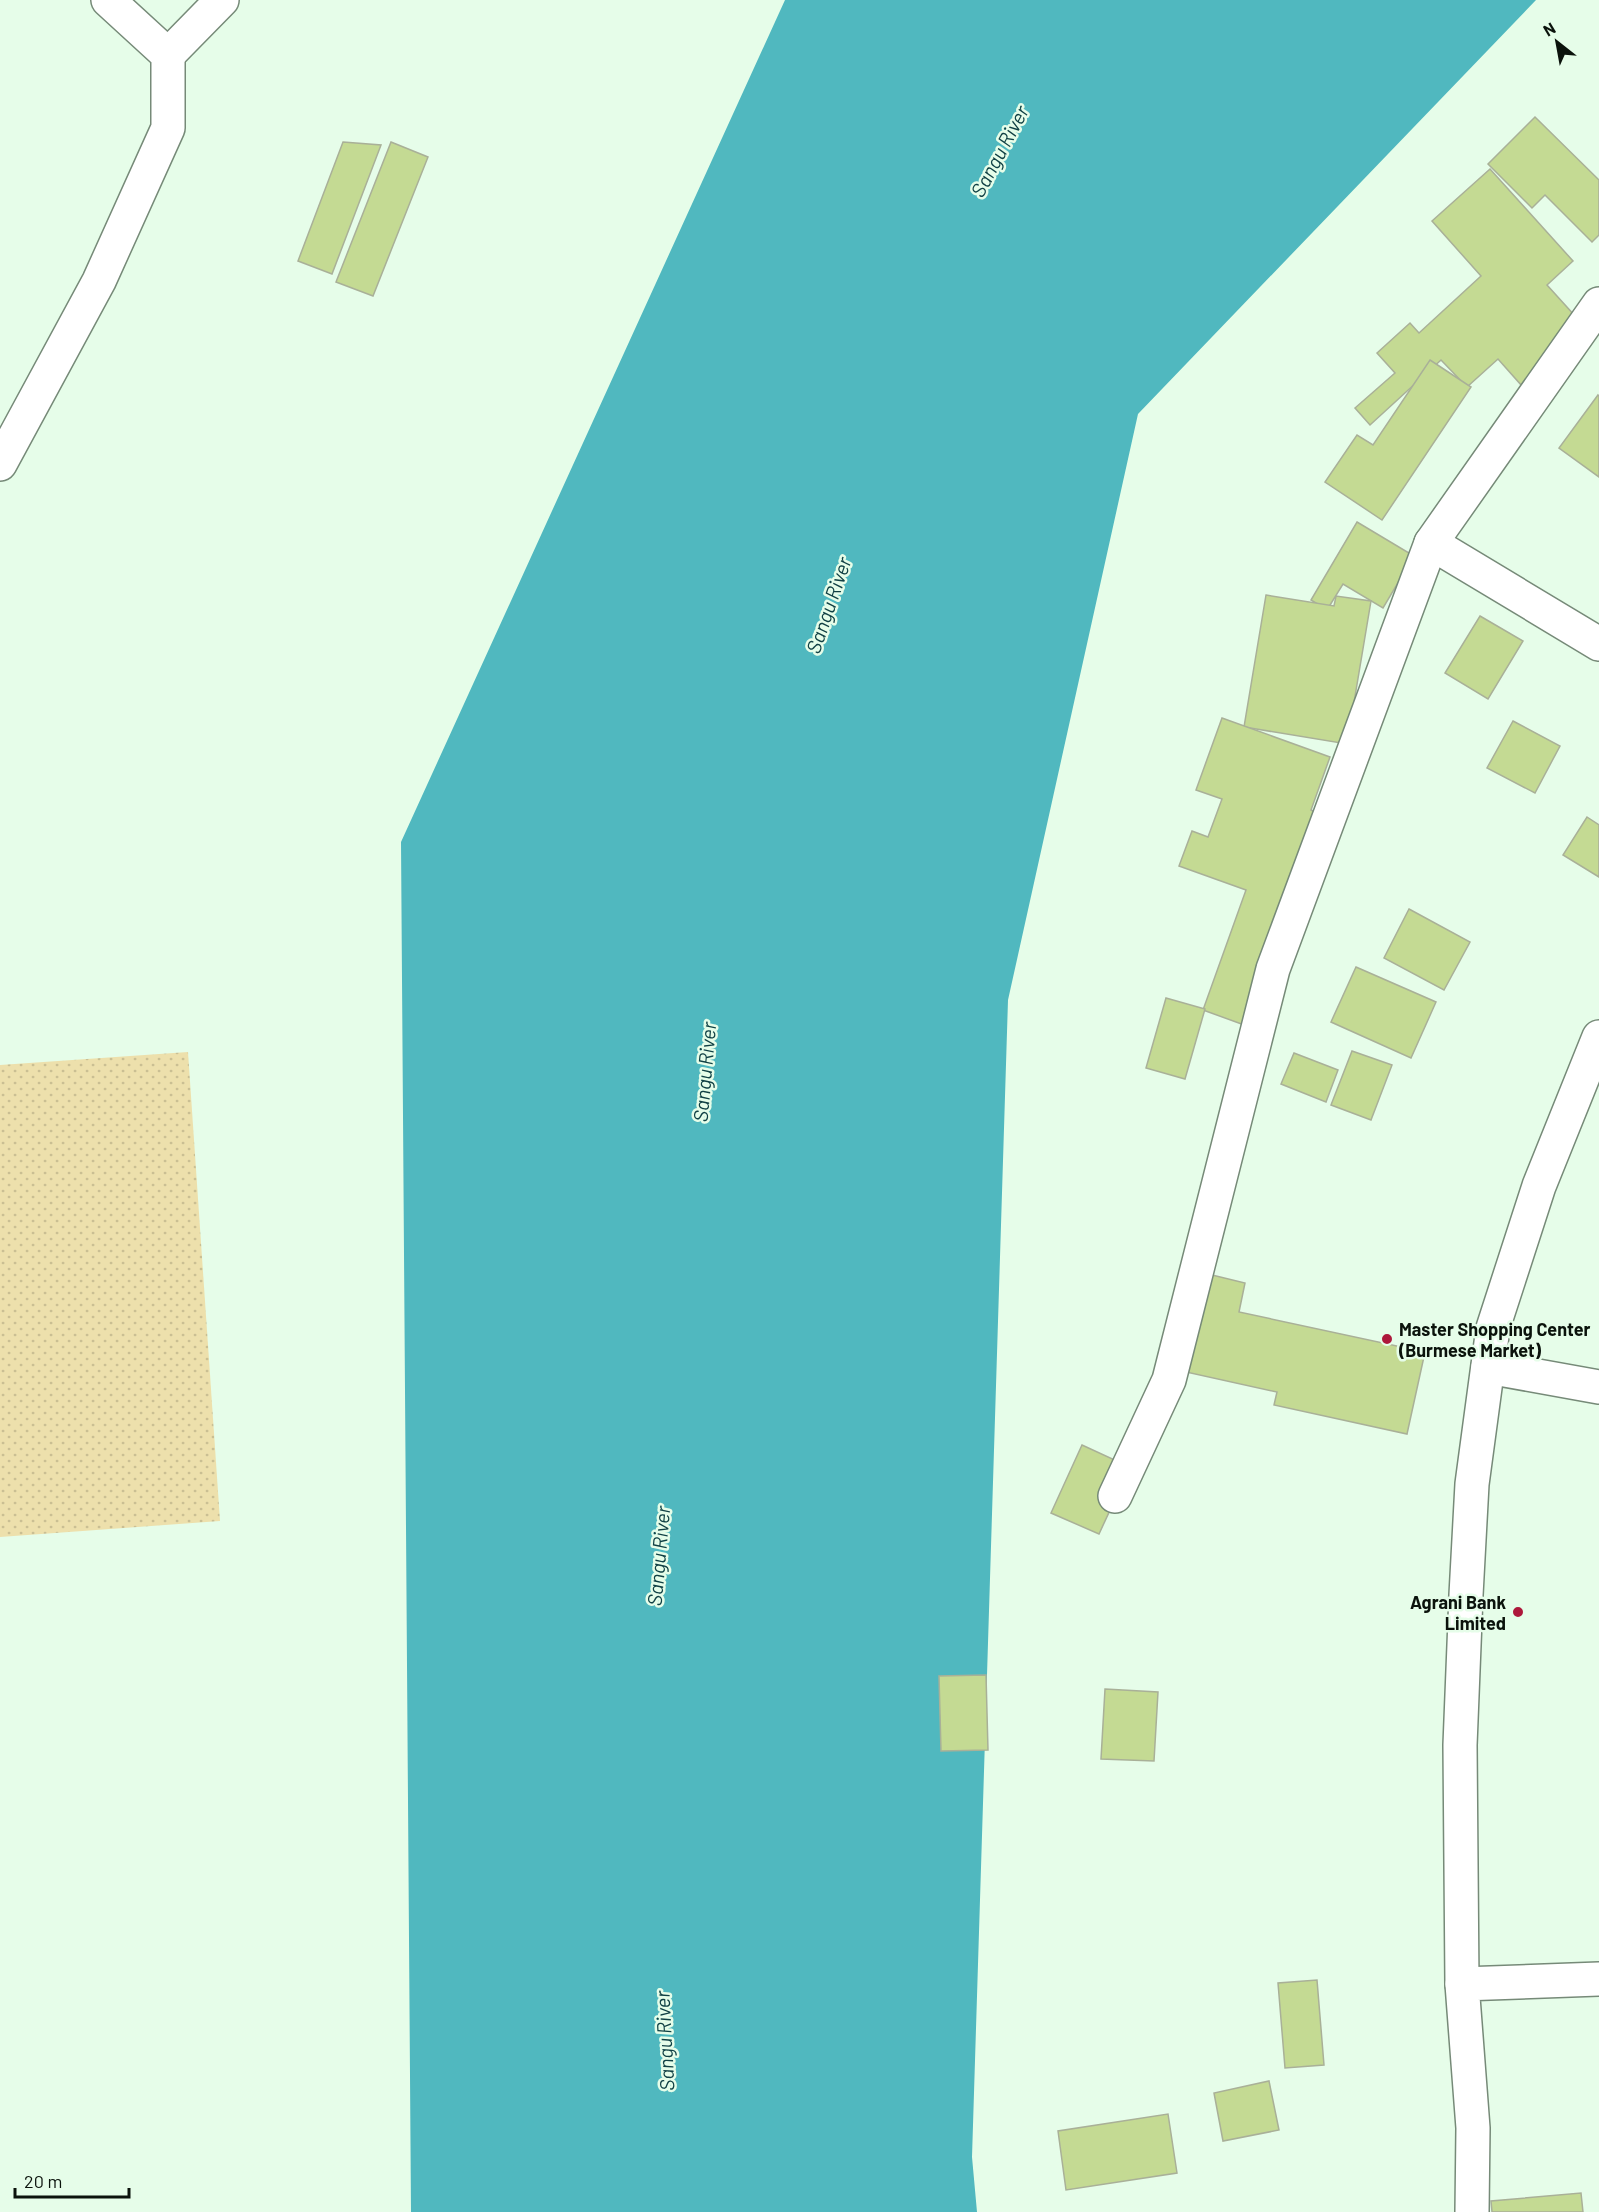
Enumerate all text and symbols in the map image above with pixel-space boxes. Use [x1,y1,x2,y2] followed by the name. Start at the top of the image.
[1527,12,1587,72] north arrow
[1540,18,1558,40] text: N
[965,100,1034,201] water label: Sangu River
[800,553,856,656] water label: Sangu River
[688,1020,720,1123] water label: Sangu River
[1398,1318,1591,1361] place label: Master Shopping Center (Burmese Market)
[1380,1332,1394,1346] marker: Master Shopping Center (Burmese Market)
[642,1504,674,1607] water label: Sangu River
[1410,1591,1506,1634] place label: Agrani Bank Limited
[1511,1605,1525,1619] marker: Agrani Bank Limited
[649,1989,679,2092] water label: Sangu River
[15,2161,129,2199] scale bar
[24,2170,62,2192] text: 20 m

